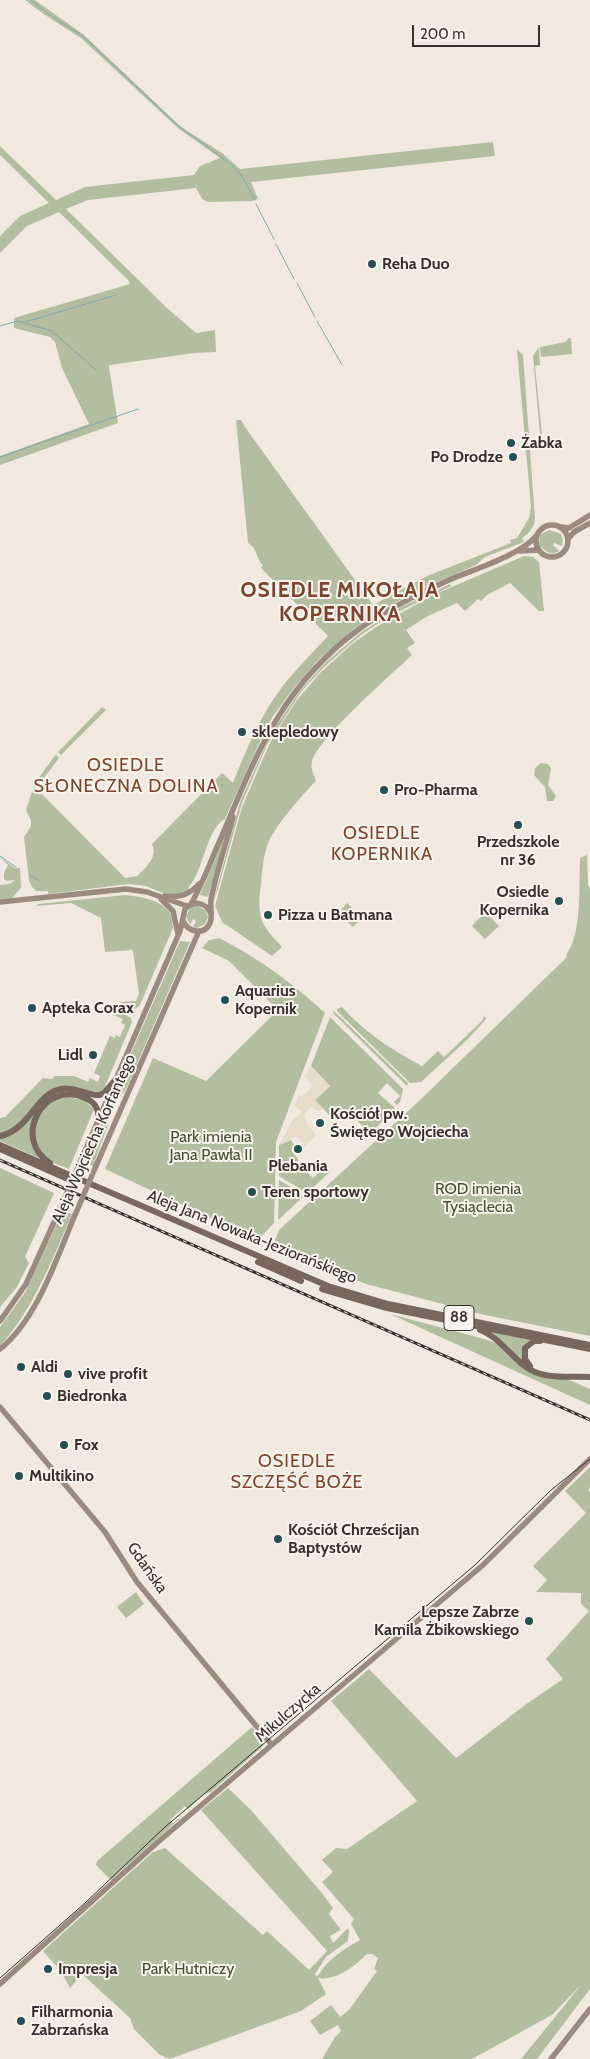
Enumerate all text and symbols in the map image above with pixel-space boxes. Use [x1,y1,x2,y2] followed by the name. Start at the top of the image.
[415,15,542,47] scale bar
[420,25,465,43] text: 200 m
[382,254,450,274] place label: Reha Duo
[366,258,378,270] marker: Reha Duo
[521,433,563,453] place label: Żabka
[505,437,517,449] marker: Żabka
[430,447,503,467] place label: Po Drodze
[507,451,519,463] marker: Po Drodze
[239,578,441,628] district label: OSIEDLE MIKOŁAJA KOPERNIKA
[252,722,339,742] place label: sklepledowy
[236,726,248,738] marker: sklepledowy
[32,755,220,798] district label: OSIEDLE SŁONECZNA DOLINA
[394,780,478,800] place label: Pro-Pharma
[378,784,390,796] marker: Pro-Pharma
[512,819,524,831] marker: Przedszkole nr 36
[330,823,434,866] district label: OSIEDLE KOPERNIKA
[477,832,559,870] place label: Przedszkole nr 36
[479,882,549,920] place label: Osiedle Kopernika
[553,895,565,907] marker: Osiedle Kopernika
[278,905,392,925] place label: Pizza u Batmana
[262,909,274,921] marker: Pizza u Batmana
[235,981,297,1019] place label: Aquarius Kopernik
[219,994,231,1006] marker: Aquarius Kopernik
[42,998,134,1018] place label: Apteka Corax
[26,1002,38,1014] marker: Apteka Corax
[58,1045,83,1065] place label: Lidl
[87,1049,99,1061] marker: Lidl
[48,1051,140,1227] street label: Aleja Wojciecha Korfantego
[330,1104,469,1142] place label: Kościół pw. Świętego Wojciecha
[314,1117,326,1129] marker: Kościół pw. Świętego Wojciecha
[169,1127,253,1165] park label: Park imienia Jana Pawła II
[292,1143,304,1155] marker: Plebania
[268,1156,328,1176] place label: Plebania
[435,1179,521,1217] park label: ROD imienia Tysiąclecia
[262,1182,369,1202] place label: Teren sportowy
[144,1186,360,1288] street label: Aleja Jana Nowaka-Jeziorańskiego
[246,1186,258,1198] marker: Teren sportowy
[444,1306,474,1330] road number: 88
[31,1357,58,1377] place label: Aldi
[15,1361,27,1373] marker: Aldi
[78,1364,148,1384] place label: vive profit
[62,1368,74,1380] marker: vive profit
[57,1386,127,1406] place label: Biedronka
[41,1390,53,1402] marker: Biedronka
[74,1435,99,1455] place label: Fox
[58,1439,70,1451] marker: Fox
[229,1451,365,1494] district label: OSIEDLE SZCZĘŚĆ BOŻE
[29,1466,94,1486] place label: Multikino
[13,1470,25,1482] marker: Multikino
[288,1520,419,1558] place label: Kościół Chrześcijan Baptystów
[272,1533,284,1545] marker: Kościół Chrześcijan Baptystów
[123,1539,171,1597] street label: Gdańska
[374,1602,519,1640] place label: Lepsze Zabrze Kamila Żbikowskiego
[523,1615,535,1627] marker: Lepsze Zabrze Kamila Żbikowskiego
[251,1679,325,1747] street label: Mikulczycka
[58,1959,117,1979] place label: Impresja
[142,1959,234,1979] park label: Park Hutniczy
[42,1963,54,1975] marker: Impresja
[31,2002,113,2040] place label: Filharmonia Zabrzańska
[15,2015,27,2027] marker: Filharmonia Zabrzańska

